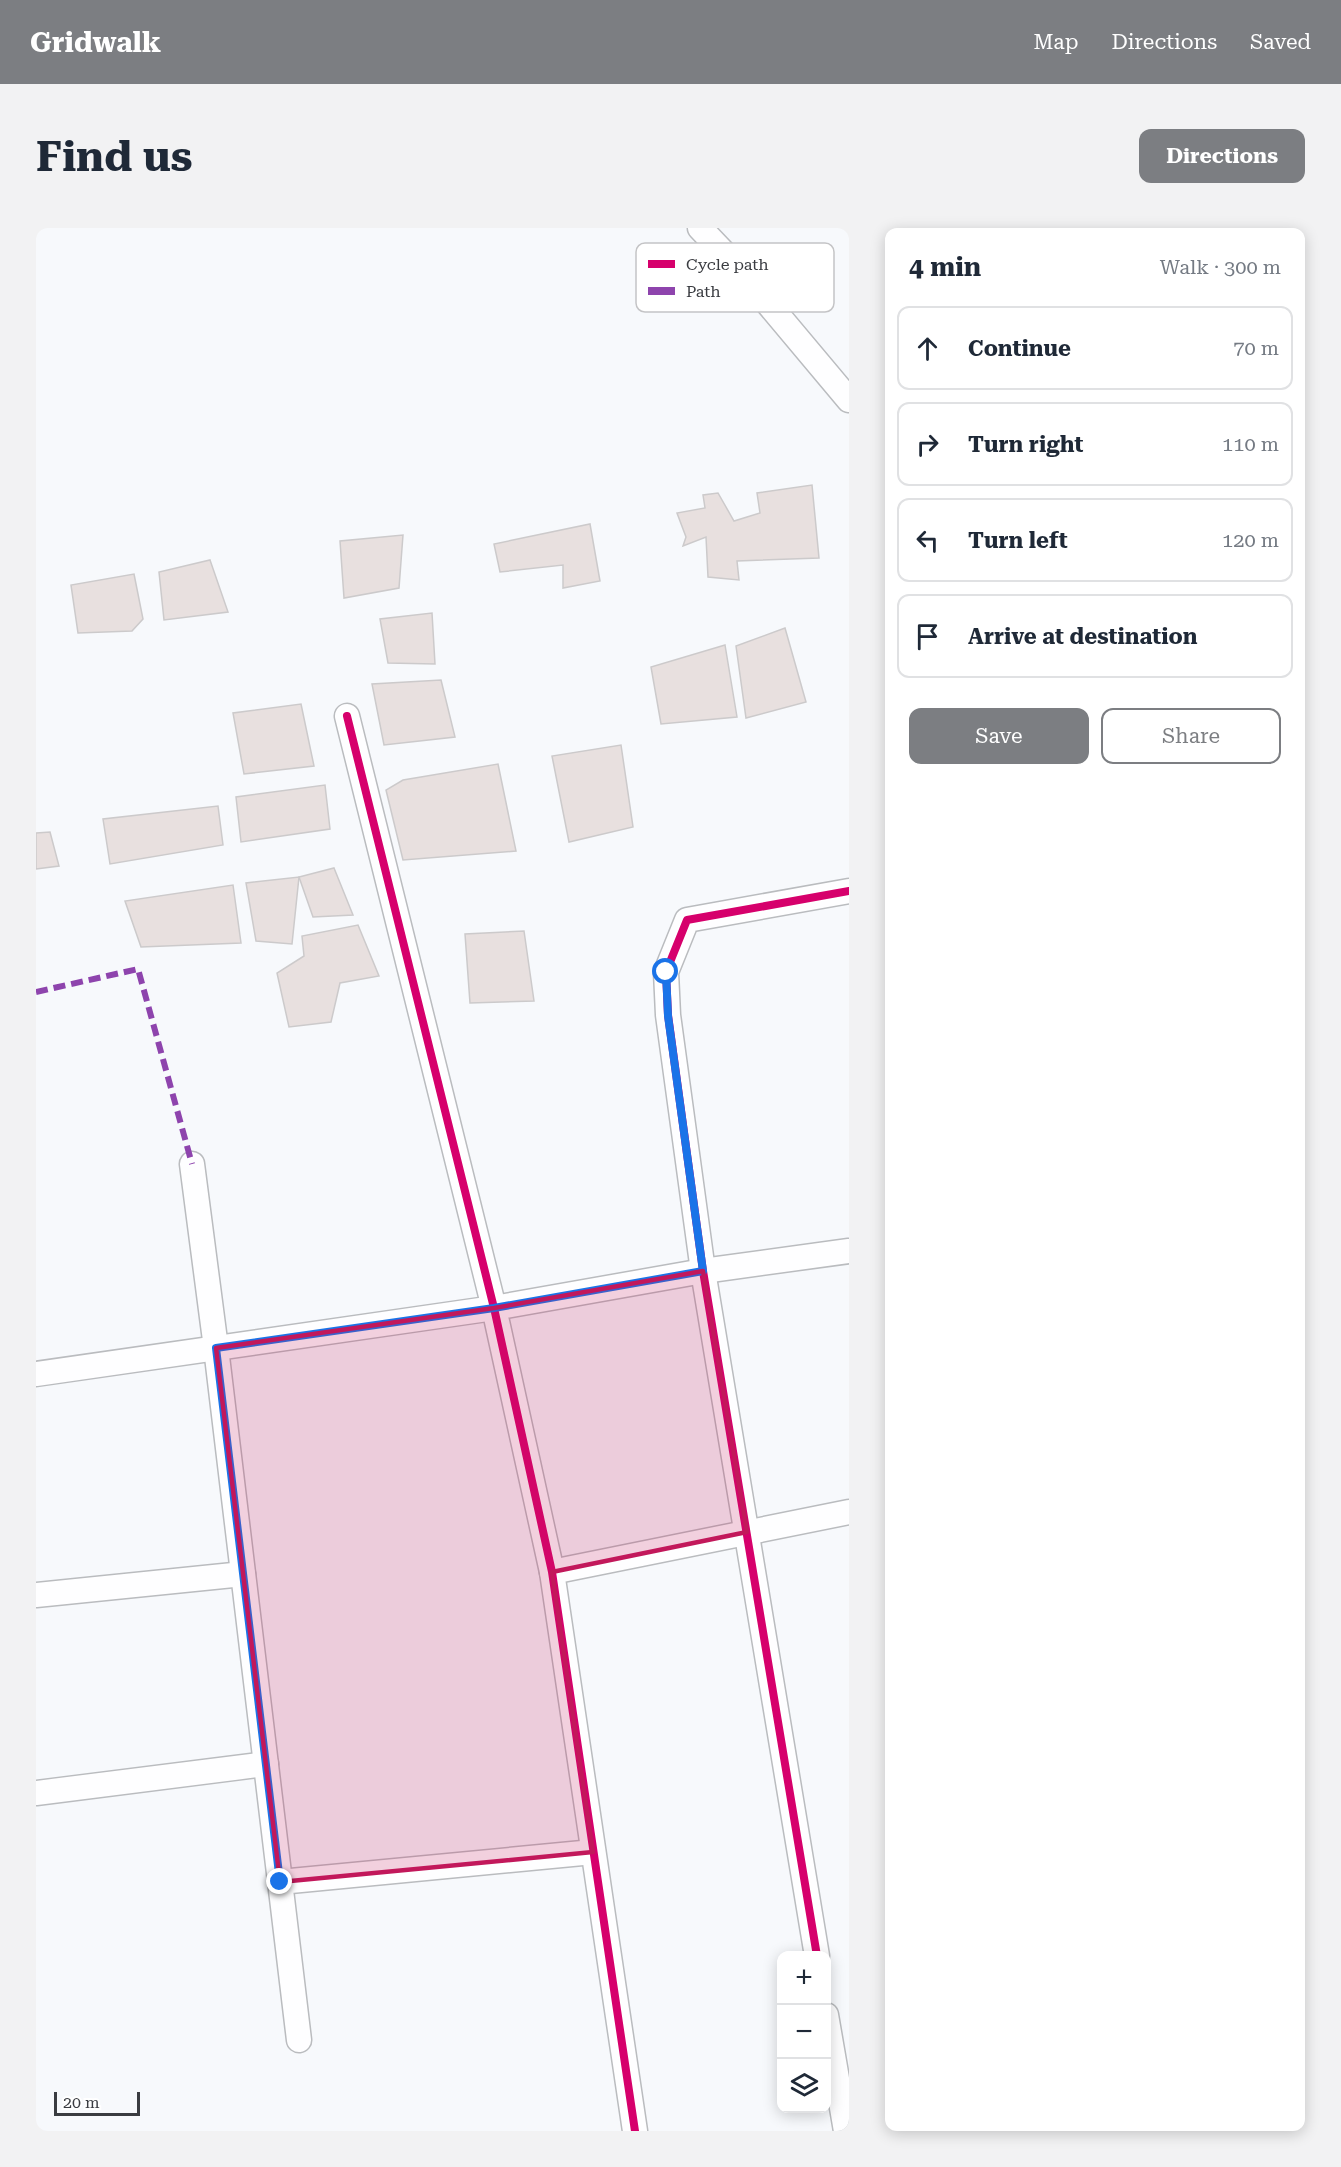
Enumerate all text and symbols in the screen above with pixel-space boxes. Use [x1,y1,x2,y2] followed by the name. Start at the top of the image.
[30,26,161,59] text: Gridwalk
[1034,30,1078,54] text: Map
[1111,30,1217,54] text: Directions
[1250,30,1311,54] text: Saved
[1139,129,1305,183] button: Directions
[36,132,193,181] text: Find us
[636,243,834,312] legend
[909,252,981,282] text: 4 min
[686,255,769,274] text: Cycle path
[1160,255,1281,279] text: Walk · 300 m
[686,282,721,301] text: Path
[911,332,944,365] icon: ahead
[968,336,1071,361] text: Continue
[1233,336,1279,360] text: 70 m
[911,428,944,461] icon: right
[968,432,1083,457] text: Turn right
[1222,432,1279,456] text: 110 m
[911,524,944,557] icon: left
[968,528,1068,553] text: Turn left
[1222,528,1279,552] text: 120 m
[911,620,944,653] icon: arrive
[968,624,1197,649] text: Arrive at destination
[909,708,1089,764] button: Save
[1101,708,1281,764] button: Share
[652,958,678,984] route start
[266,1868,292,1894] route end
[777,1951,831,2113] map controls
[777,1951,831,2005] button: +
[777,2005,831,2059] button: −
[777,2059,831,2113] button: layers
[54,2089,140,2116] scale bar
[63,2093,100,2112] text: 20 m

